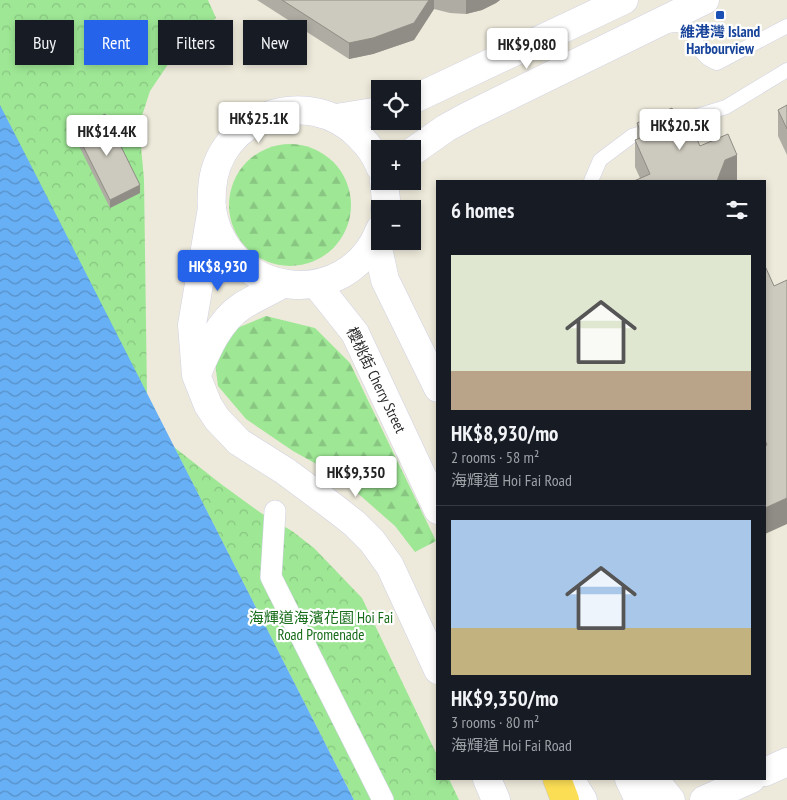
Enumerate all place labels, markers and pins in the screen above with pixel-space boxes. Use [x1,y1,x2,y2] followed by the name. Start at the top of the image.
[714,9,726,21] marker: 維港灣 Island Harbourview
[680,22,760,58] place label: 維港灣 Island Harbourview
[475,28,579,70] pin: HK$9,080
[207,102,311,144] pin: HK$25.1K
[628,108,732,151] pin: HK$20.5K
[55,114,159,157] pin: HK$14.4K
[166,250,270,292] pin: HK$8,930
[304,456,408,498] pin: HK$9,350

